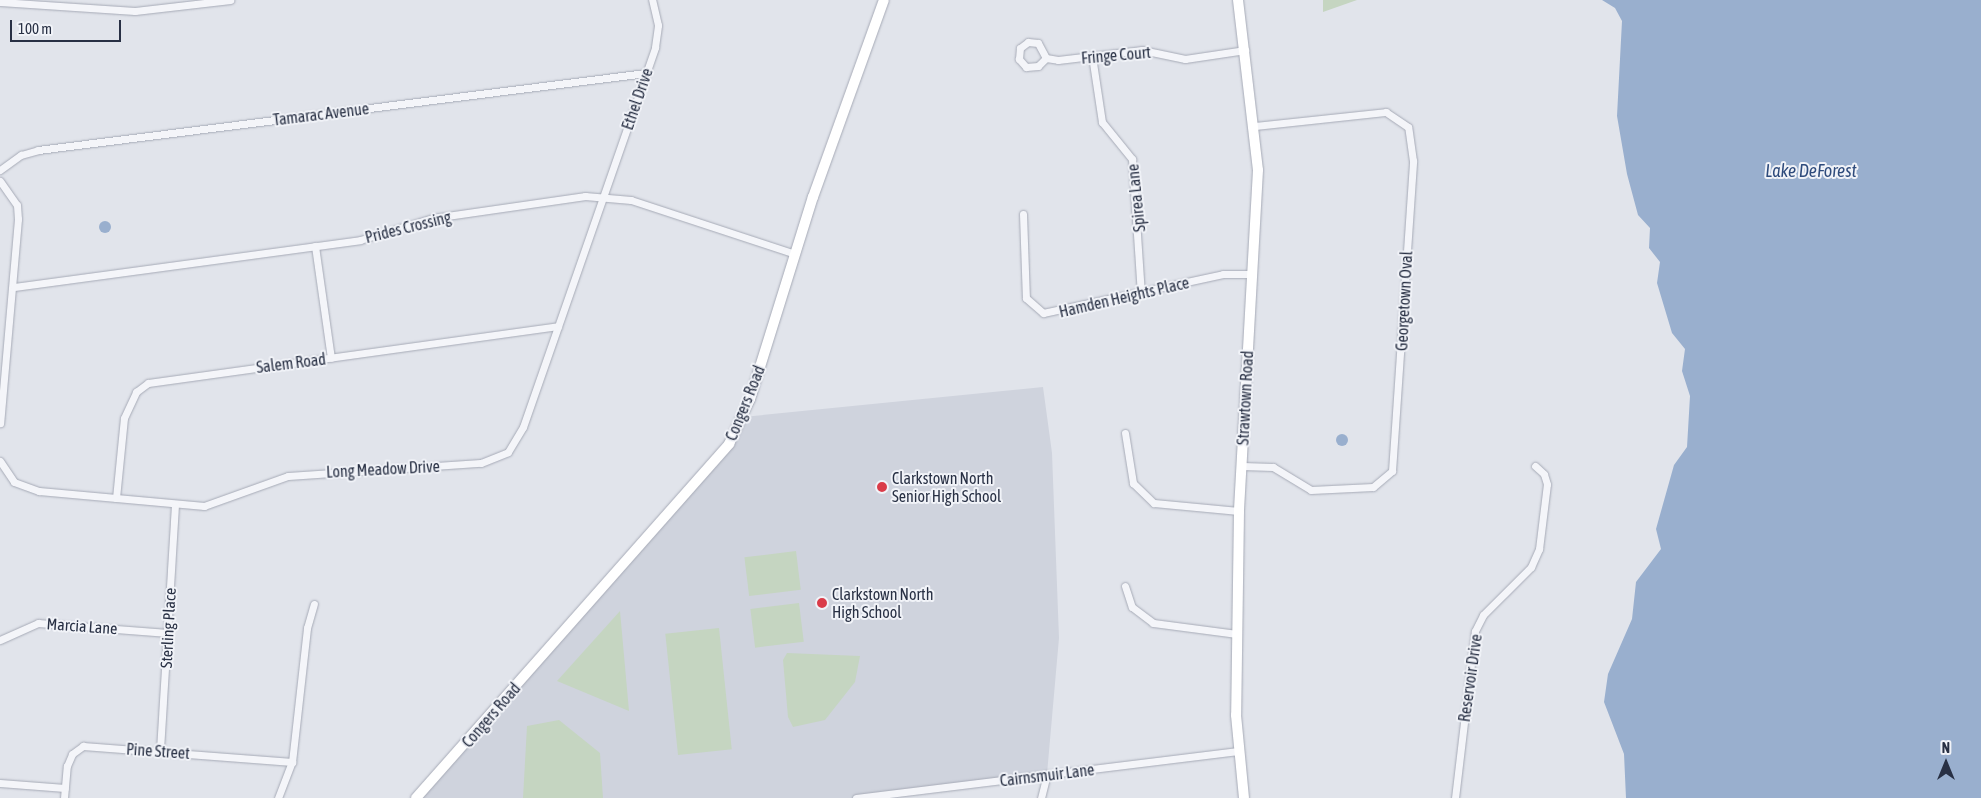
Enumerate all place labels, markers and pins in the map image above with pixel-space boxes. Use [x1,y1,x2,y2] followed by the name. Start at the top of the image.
[892,468,1001,506] place label: Clarkstown North Senior High School
[876,481,888,493] marker: Clarkstown North Senior High School
[832,584,933,622] place label: Clarkstown North High School
[816,597,828,609] marker: Clarkstown North High School

